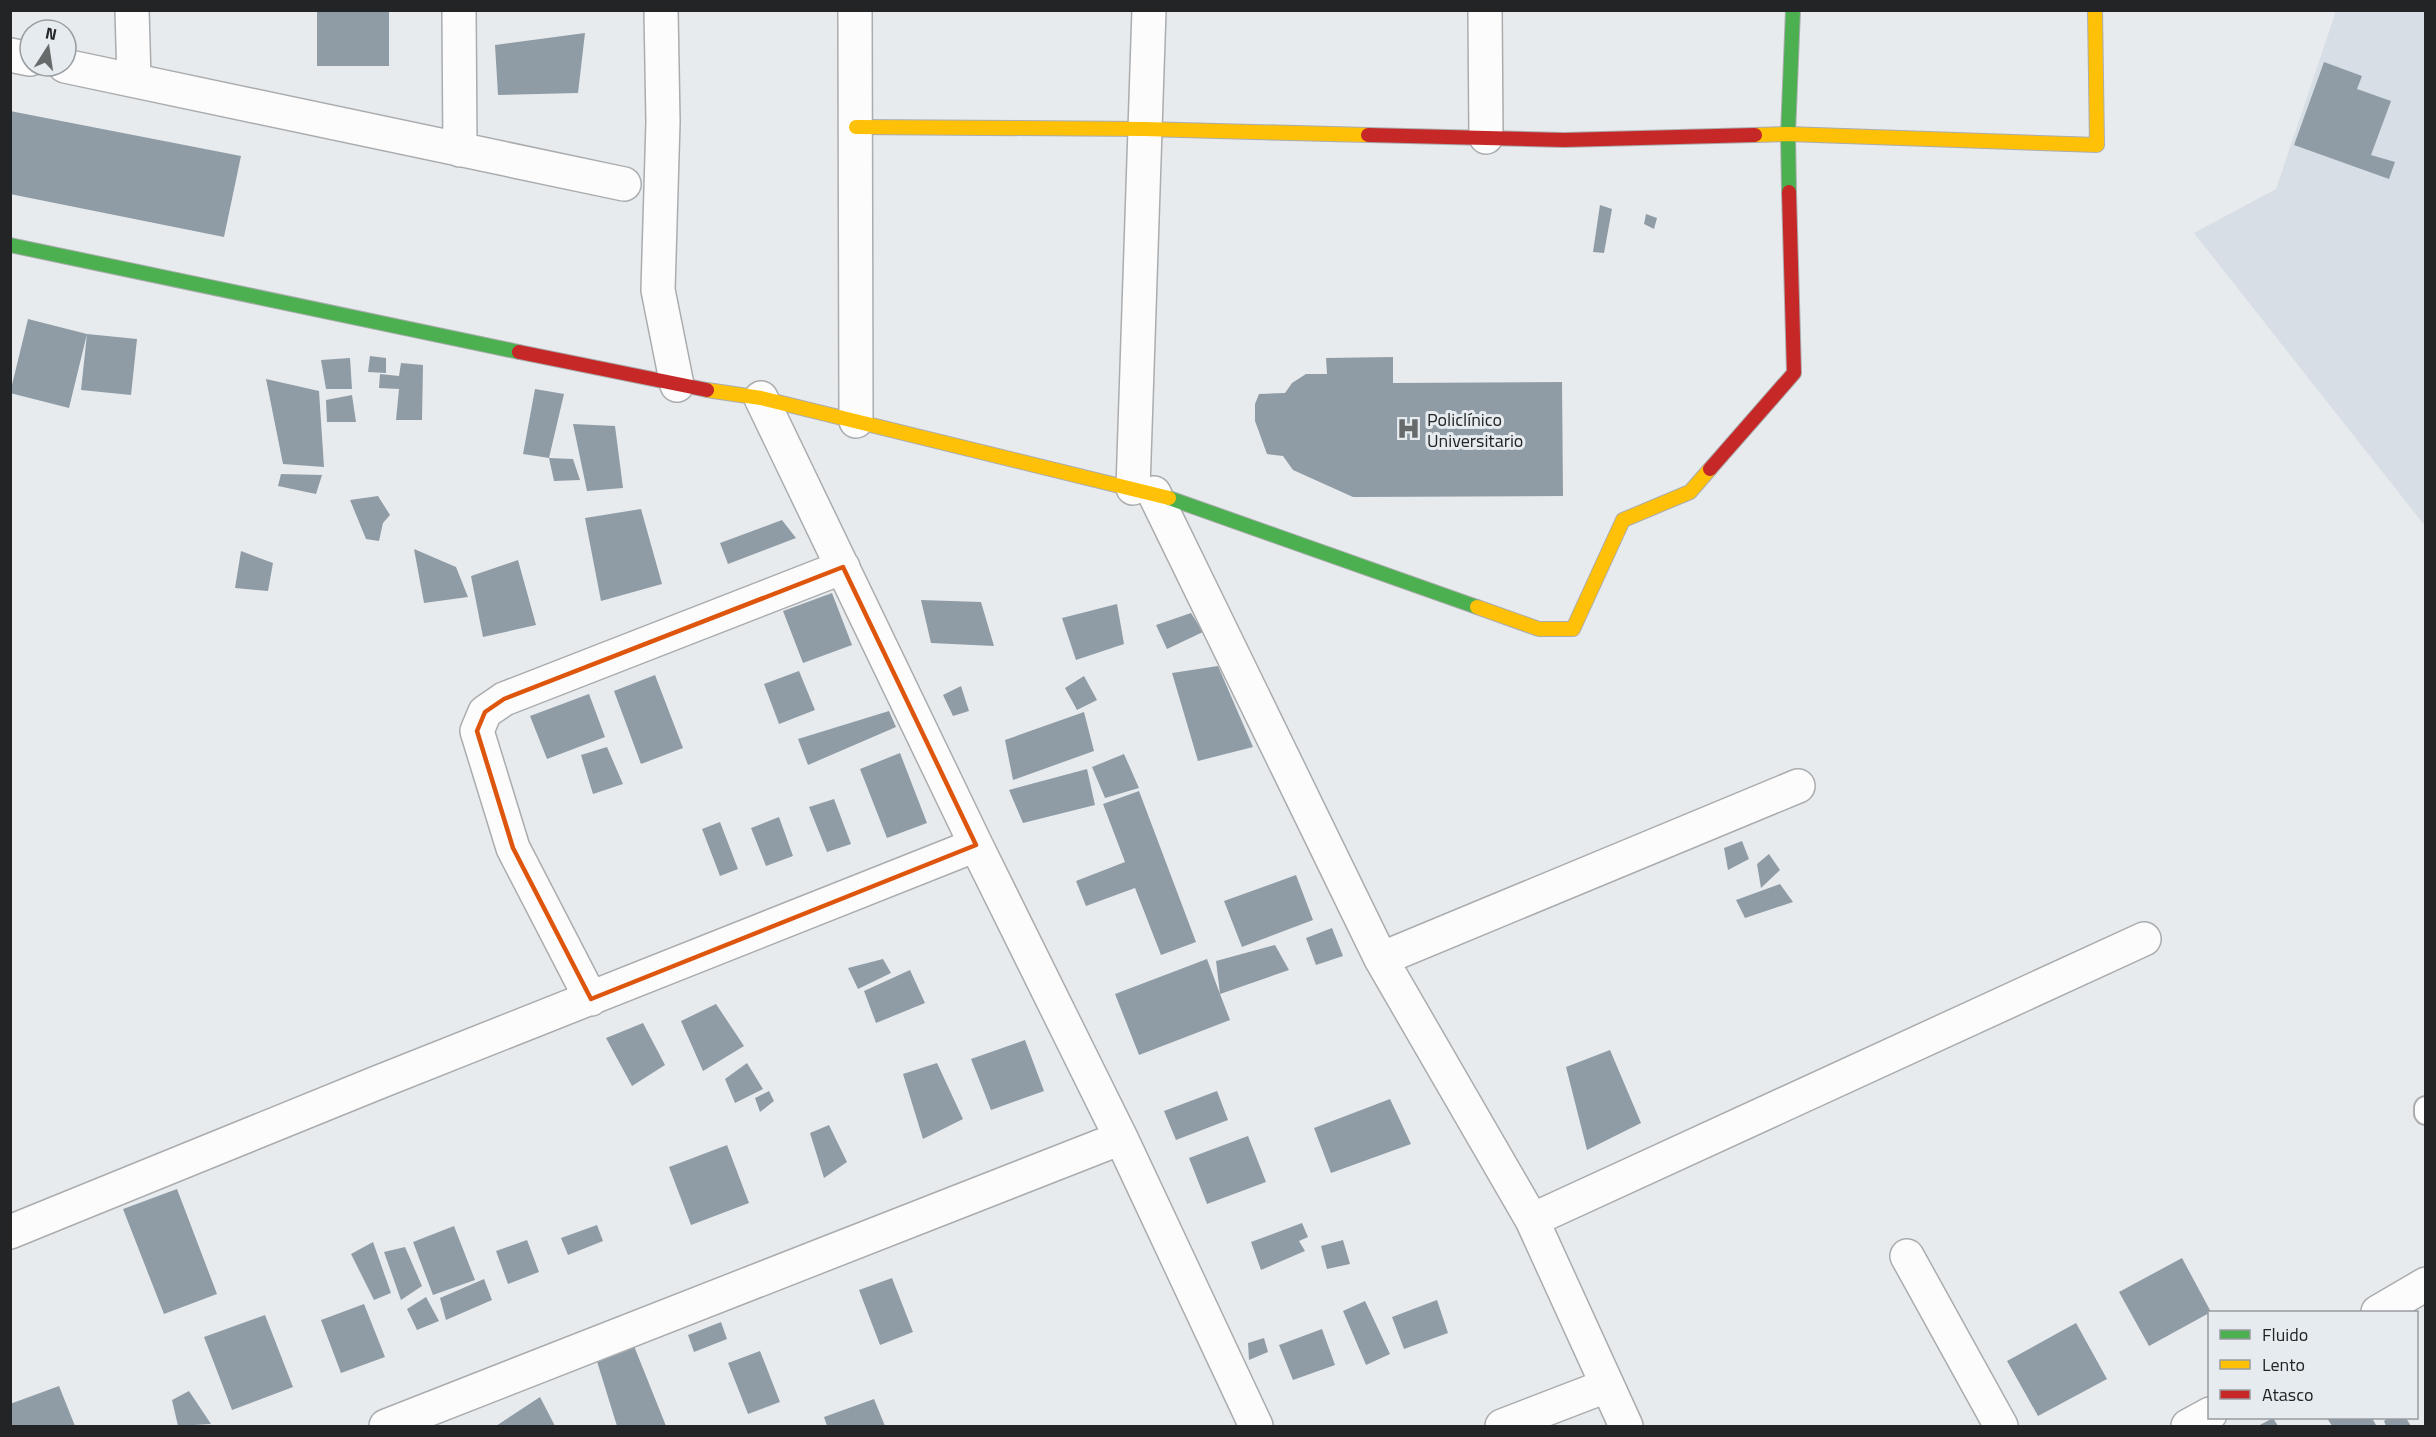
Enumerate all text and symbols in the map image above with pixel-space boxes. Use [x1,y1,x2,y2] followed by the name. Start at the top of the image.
[18,18,78,78] north arrow
[43,20,59,46] text: N
[1427,406,1523,454] place label: Policlínico Universitario
[1396,416,1422,442] hospital icon: Policlínico Universitario
[2208,1311,2418,1419] legend
[2262,1321,2308,1348] text: Fluido
[2262,1351,2305,1378] text: Lento
[2262,1381,2313,1408] text: Atasco

